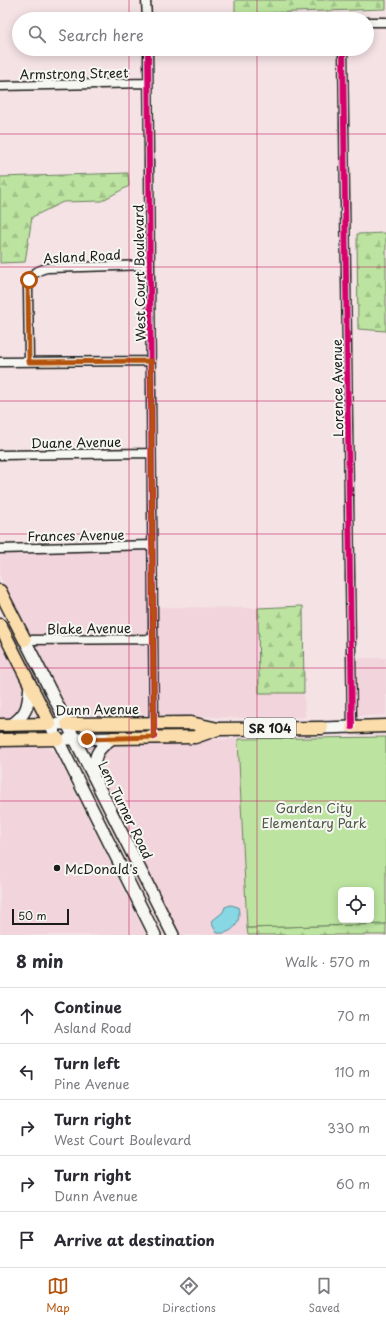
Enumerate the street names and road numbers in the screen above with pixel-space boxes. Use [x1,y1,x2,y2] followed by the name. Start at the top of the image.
[19,63,129,83] street label: Armstrong Street
[128,204,150,342] street label: West Court Boulevard
[43,244,121,268] street label: Asland Road
[327,339,347,437] street label: Lorence Avenue
[31,432,121,452] street label: Duane Avenue
[27,525,125,545] street label: Frances Avenue
[47,618,131,638] street label: Blake Avenue
[55,699,139,719] street label: Dunn Avenue
[244,718,296,738] road number: SR 104
[94,758,158,862] street label: Lem Turner Road

